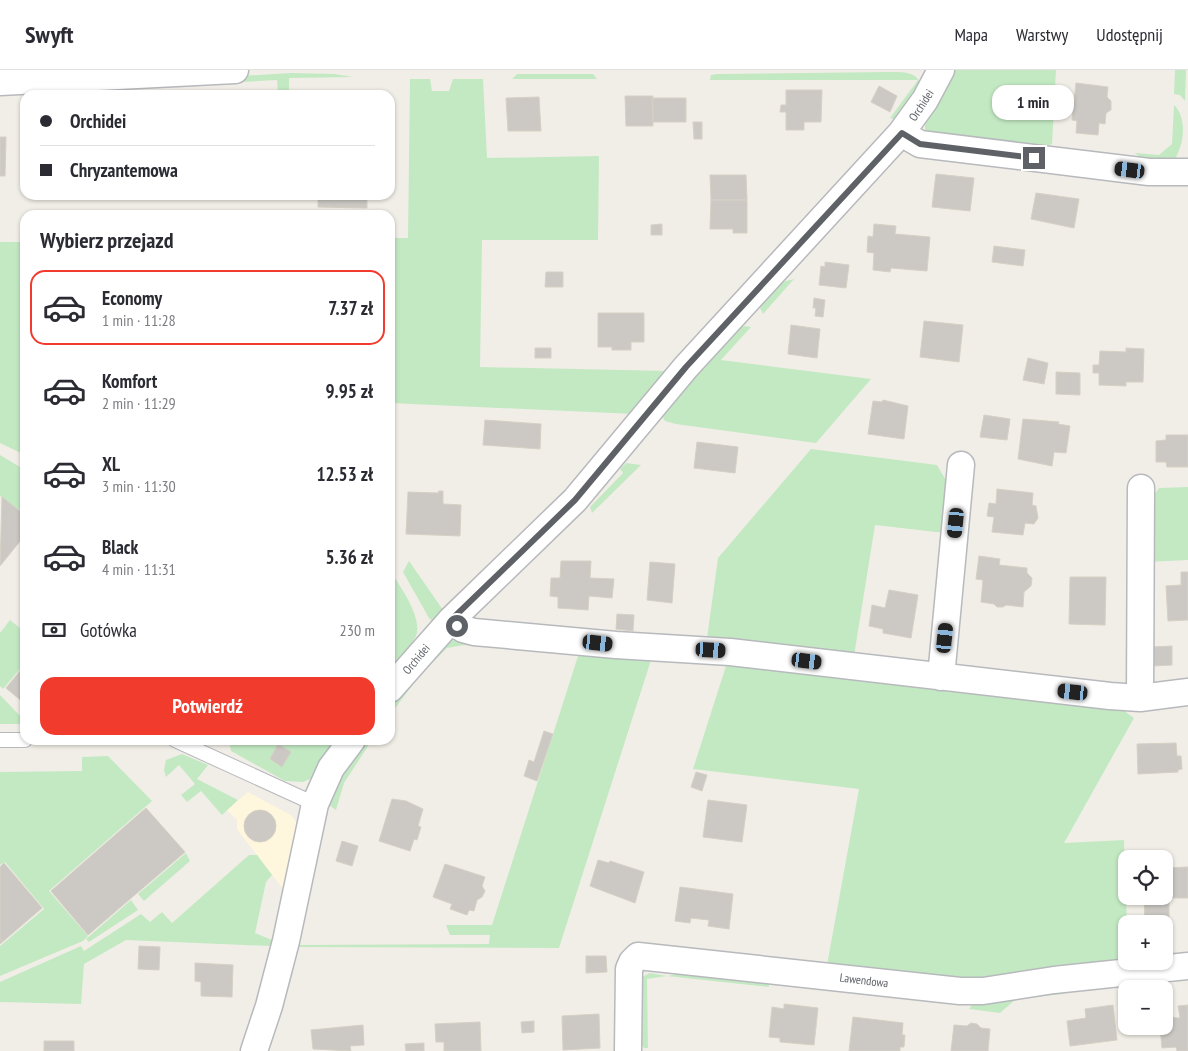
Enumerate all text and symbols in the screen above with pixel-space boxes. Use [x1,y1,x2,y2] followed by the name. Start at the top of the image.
[25,19,74,50] text: Swyft
[954,23,988,46] text: Mapa
[1016,23,1068,46] text: Warstwy
[1096,23,1163,46] text: Udostępnij
[905,86,937,124] street label: Orchidei
[993,86,1075,121] callout: 1 min
[1017,92,1049,112] text: 1 min
[70,109,126,133] text: Orchidei
[1023,147,1045,169] route end
[70,158,178,182] text: Chryzantemowa
[1114,161,1145,179] car
[40,226,174,254] text: Wybierz przejazd
[42,285,87,330] icon: car
[102,286,162,310] text: Economy
[328,296,373,320] text: 7.37 zł
[102,310,176,330] text: 1 min · 11:28
[42,368,87,413] icon: car
[102,369,157,393] text: Komfort
[326,379,373,403] text: 9.95 zł
[102,393,176,413] text: 2 min · 11:29
[42,451,87,496] icon: car
[102,452,120,476] text: XL
[316,462,373,486] text: 12.53 zł
[102,476,176,496] text: 3 min · 11:30
[946,507,965,539] car
[42,534,87,579] icon: car
[102,535,138,559] text: Black
[326,545,373,569] text: 5.36 zł
[102,559,176,579] text: 4 min · 11:31
[446,615,468,637] route start
[40,616,68,644] icon: cash
[80,618,137,642] text: Gotówka
[340,620,375,640] text: 230 m
[935,622,954,654] car
[582,634,613,652] car
[399,641,433,677] street label: Orchidei
[695,642,726,658] car
[791,652,822,670] car
[40,677,375,735] button: Potwierdź
[1057,683,1088,701] car
[1118,850,1173,1035] map controls
[1118,850,1173,905] button: locate
[1118,915,1173,970] button: +
[839,970,889,990] street label: Lawendowa
[1118,980,1173,1035] button: −

